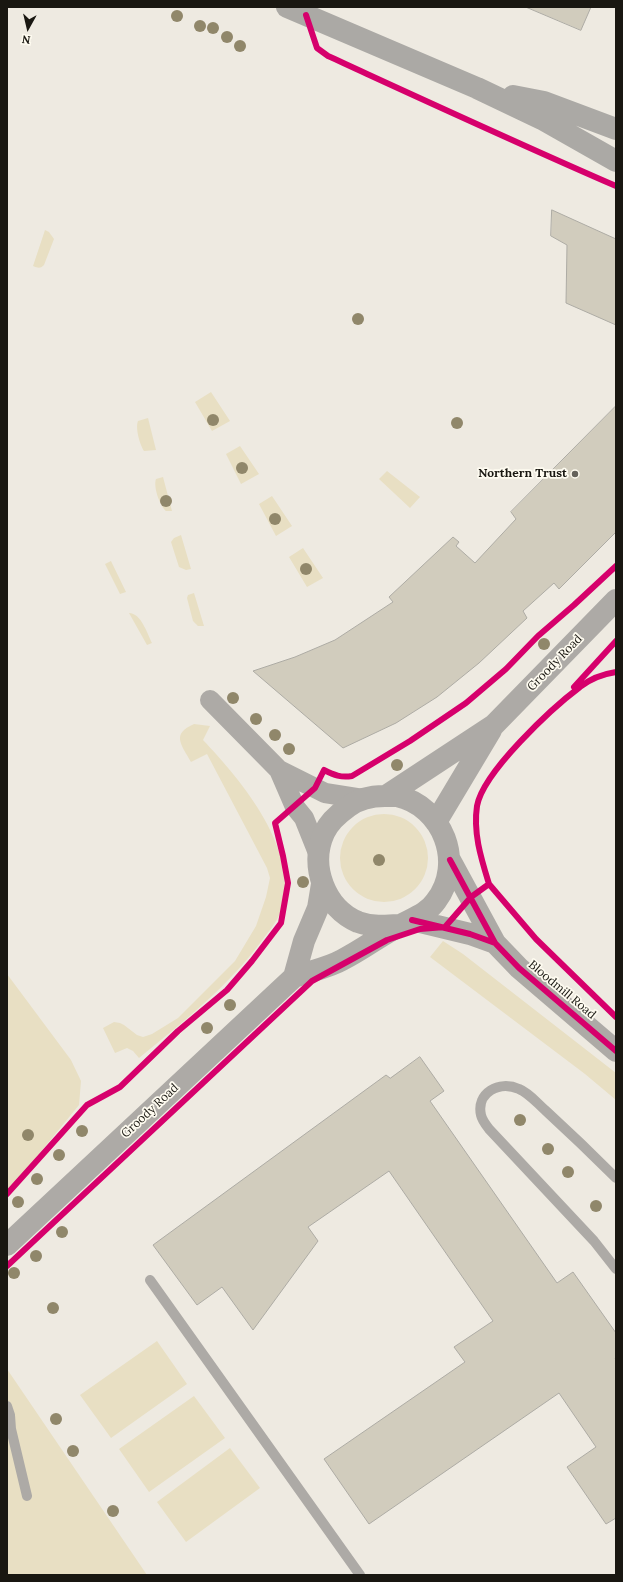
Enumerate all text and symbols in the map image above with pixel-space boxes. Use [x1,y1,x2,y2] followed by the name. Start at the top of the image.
[8,8,48,48] north arrow
[21,32,32,47] text: N
[478,467,567,481] place label: Northern Trust
[570,469,580,479] marker: Northern Trust
[525,632,585,694] street label: Groody Road
[525,958,599,1022] street label: Bloodmill Road
[118,1081,182,1141] street label: Groody Road

